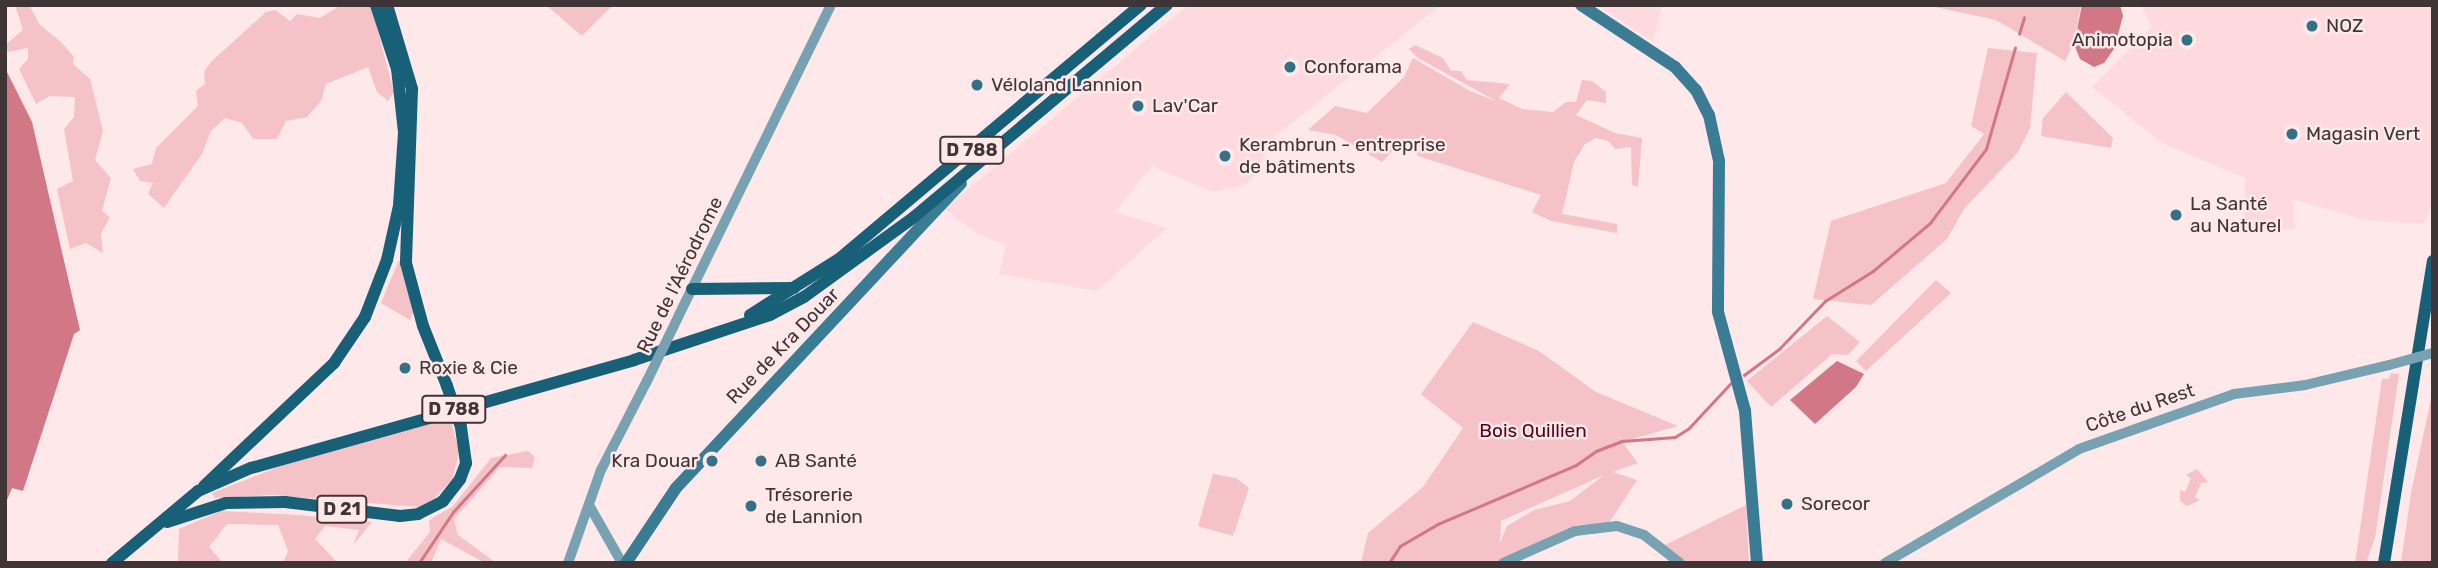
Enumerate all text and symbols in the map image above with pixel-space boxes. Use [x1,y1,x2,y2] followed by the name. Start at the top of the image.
[2326,15,2363,37] place label: NOZ
[2304,18,2320,34] marker: NOZ
[2072,29,2173,51] place label: Animotopia
[2179,32,2195,48] marker: Animotopia
[1304,56,1402,78] place label: Conforama
[1282,59,1298,75] marker: Conforama
[991,74,1142,96] place label: Véloland Lannion
[969,77,985,93] marker: Véloland Lannion
[1152,95,1218,117] place label: Lav'Car
[1130,98,1146,114] marker: Lav'Car
[2306,123,2421,145] place label: Magasin Vert
[2284,126,2300,142] marker: Magasin Vert
[1239,134,1446,178] place label: Kerambrun - entreprise de bâtiments
[939,135,1005,164] road number: D 788
[1217,148,1233,164] marker: Kerambrun - entreprise de bâtiments
[632,193,728,357] street label: Rue de l'Aérodrome
[2190,193,2281,237] place label: La Santé au Naturel
[2168,207,2184,223] marker: La Santé au Naturel
[722,283,844,409] street label: Rue de Kra Douar
[419,357,518,379] place label: Roxie & Cie
[397,360,413,376] marker: Roxie & Cie
[2083,379,2197,437] street label: Côte du Rest
[421,394,487,424] road number: D 788
[1479,420,1587,442] park label: Bois Quillien
[611,450,698,472] place label: Kra Douar
[775,450,857,472] place label: AB Santé
[704,453,720,469] marker: Kra Douar
[753,453,769,469] marker: AB Santé
[765,484,863,528] place label: Trésorerie de Lannion
[1801,493,1870,515] place label: Sorecor
[316,494,368,524] road number: D 21
[1779,496,1795,512] marker: Sorecor
[743,498,759,514] marker: Trésorerie de Lannion

